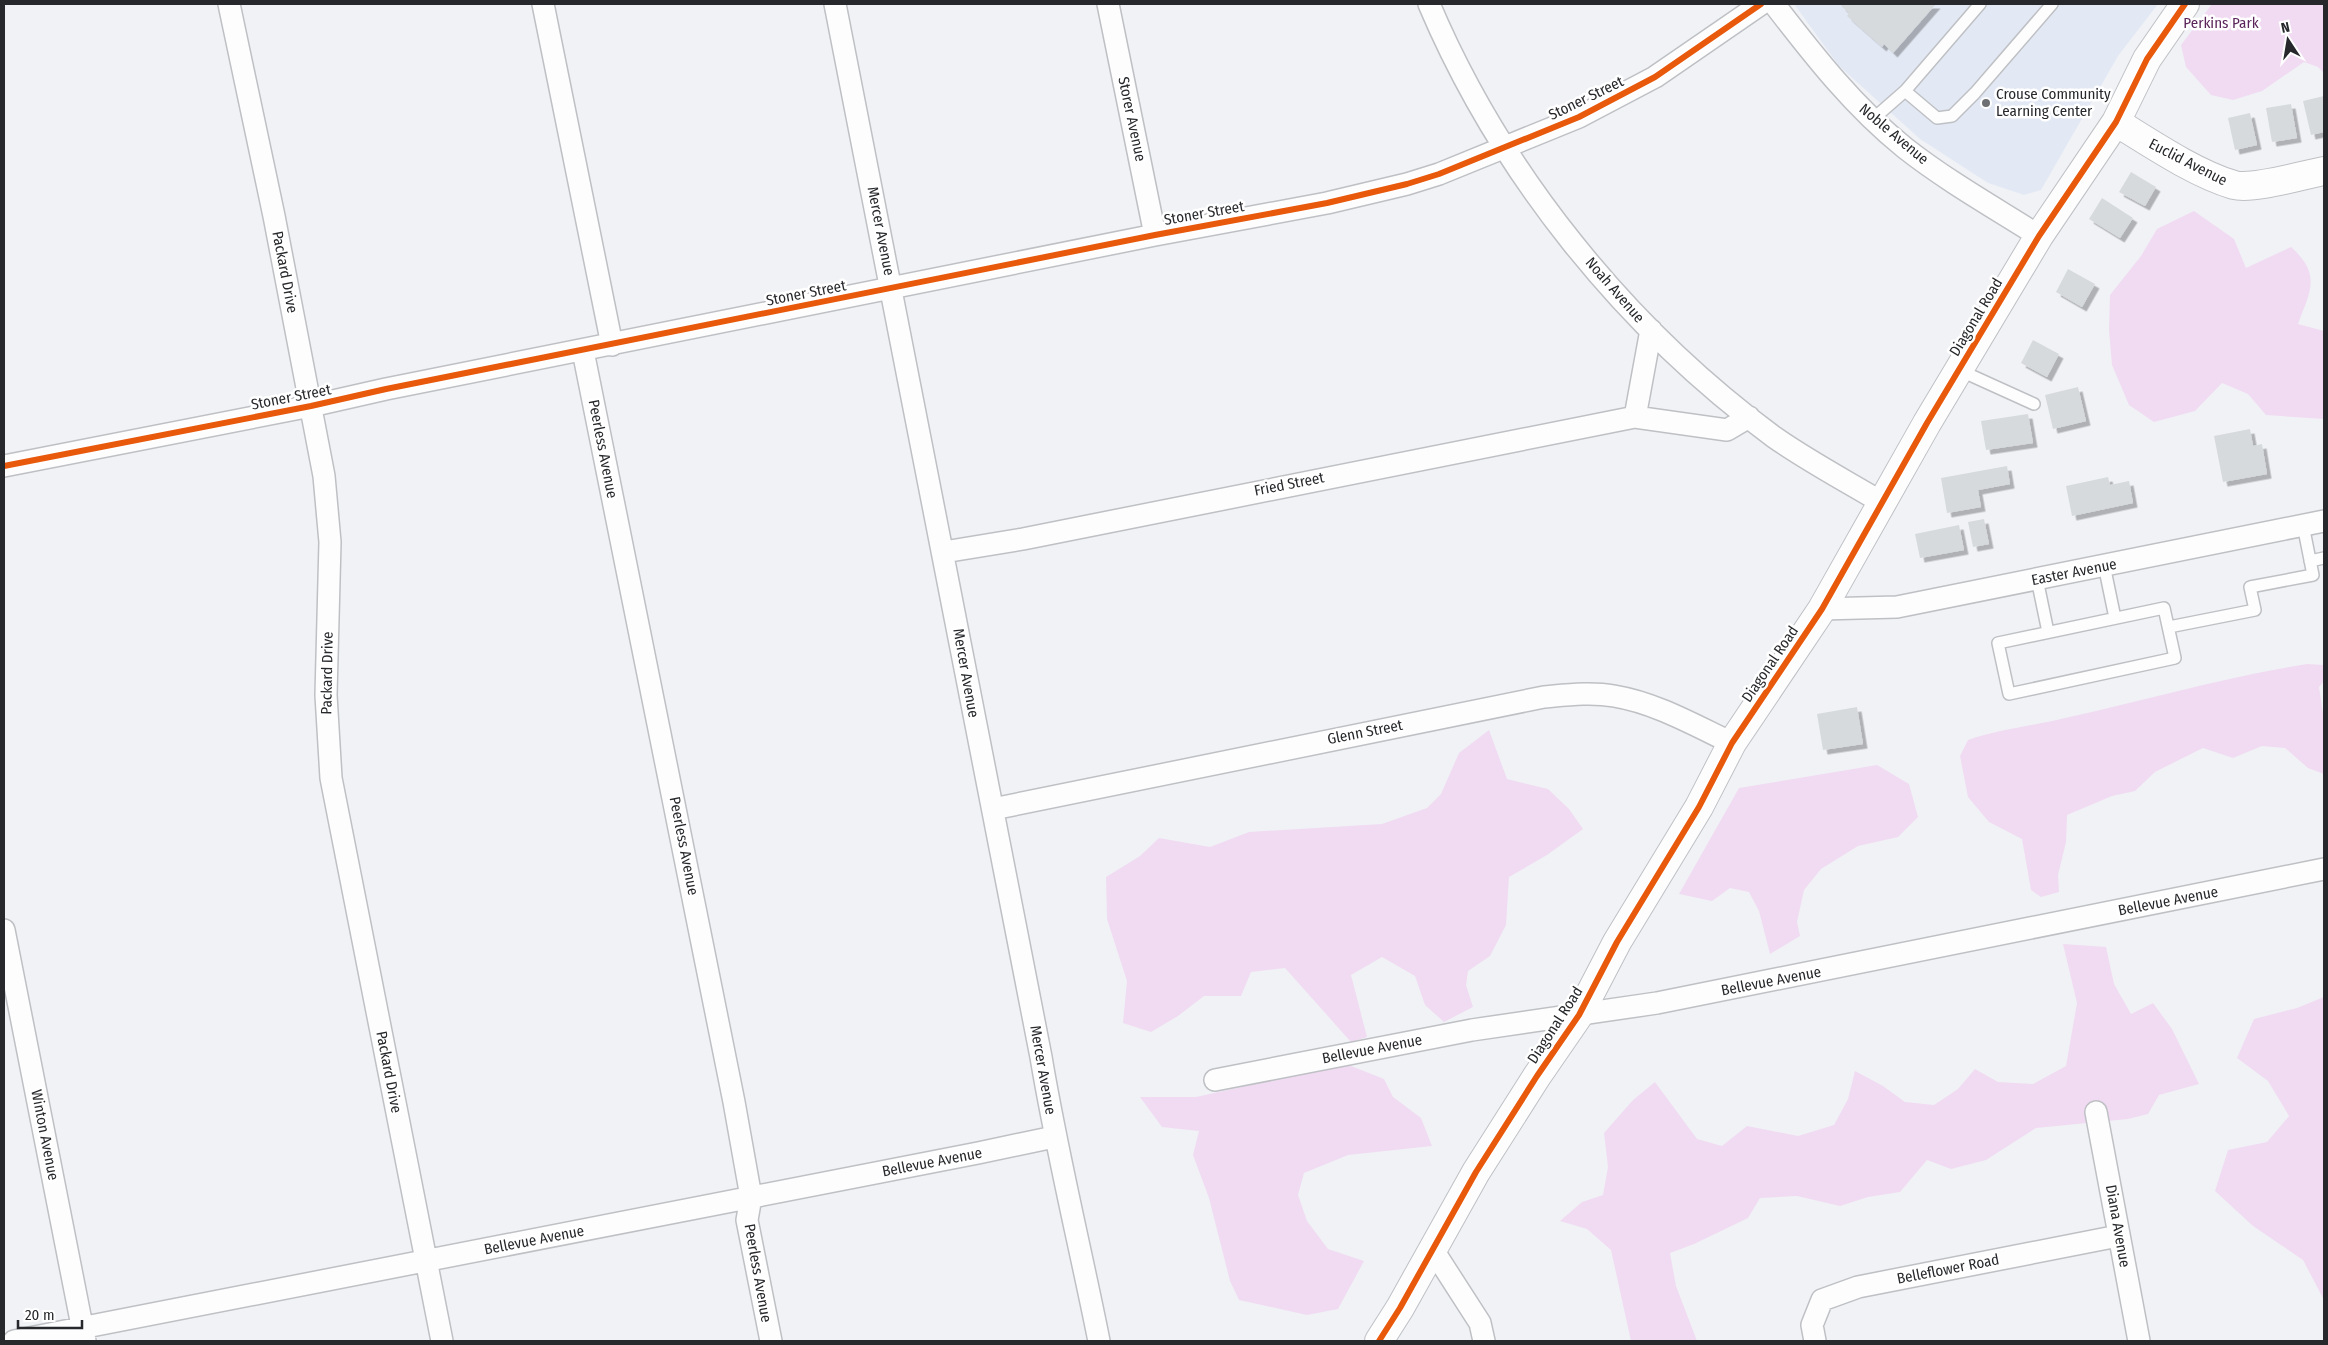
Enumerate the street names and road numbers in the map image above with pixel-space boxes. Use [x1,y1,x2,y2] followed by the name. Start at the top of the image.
[1546,72,1626,124] street label: Stoner Street
[1114,75,1150,163] street label: Storer Avenue
[1856,100,1932,168] street label: Noble Avenue
[2146,135,2230,189] street label: Euclid Avenue
[864,185,898,277] street label: Mercer Avenue
[1163,197,1246,229] street label: Stoner Street
[268,229,302,315] street label: Packard Drive
[1582,254,1648,326] street label: Noah Avenue
[1946,275,2006,359] street label: Diagonal Road
[765,276,848,310] street label: Stoner Street
[250,380,333,414] street label: Stoner Street
[585,398,621,500] street label: Peerless Avenue
[1252,468,1326,500] street label: Fried Street
[2030,555,2118,589] street label: Easter Avenue
[1738,622,1802,706] street label: Diagonal Road
[949,627,983,719] street label: Mercer Avenue
[317,631,337,715] street label: Packard Drive
[1326,716,1404,748] street label: Glenn Street
[666,795,702,897] street label: Peerless Avenue
[2117,882,2219,920] street label: Bellevue Avenue
[1720,962,1822,1000] street label: Bellevue Avenue
[1523,983,1587,1067] street label: Diagonal Road
[1026,1024,1060,1116] street label: Mercer Avenue
[372,1029,406,1115] street label: Packard Drive
[1321,1030,1423,1068] street label: Bellevue Avenue
[27,1088,63,1182] street label: Winton Avenue
[881,1143,983,1181] street label: Bellevue Avenue
[2102,1183,2134,1269] street label: Diana Avenue
[483,1221,585,1259] street label: Bellevue Avenue
[740,1222,776,1324] street label: Peerless Avenue
[1895,1250,2001,1288] street label: Belleflower Road

